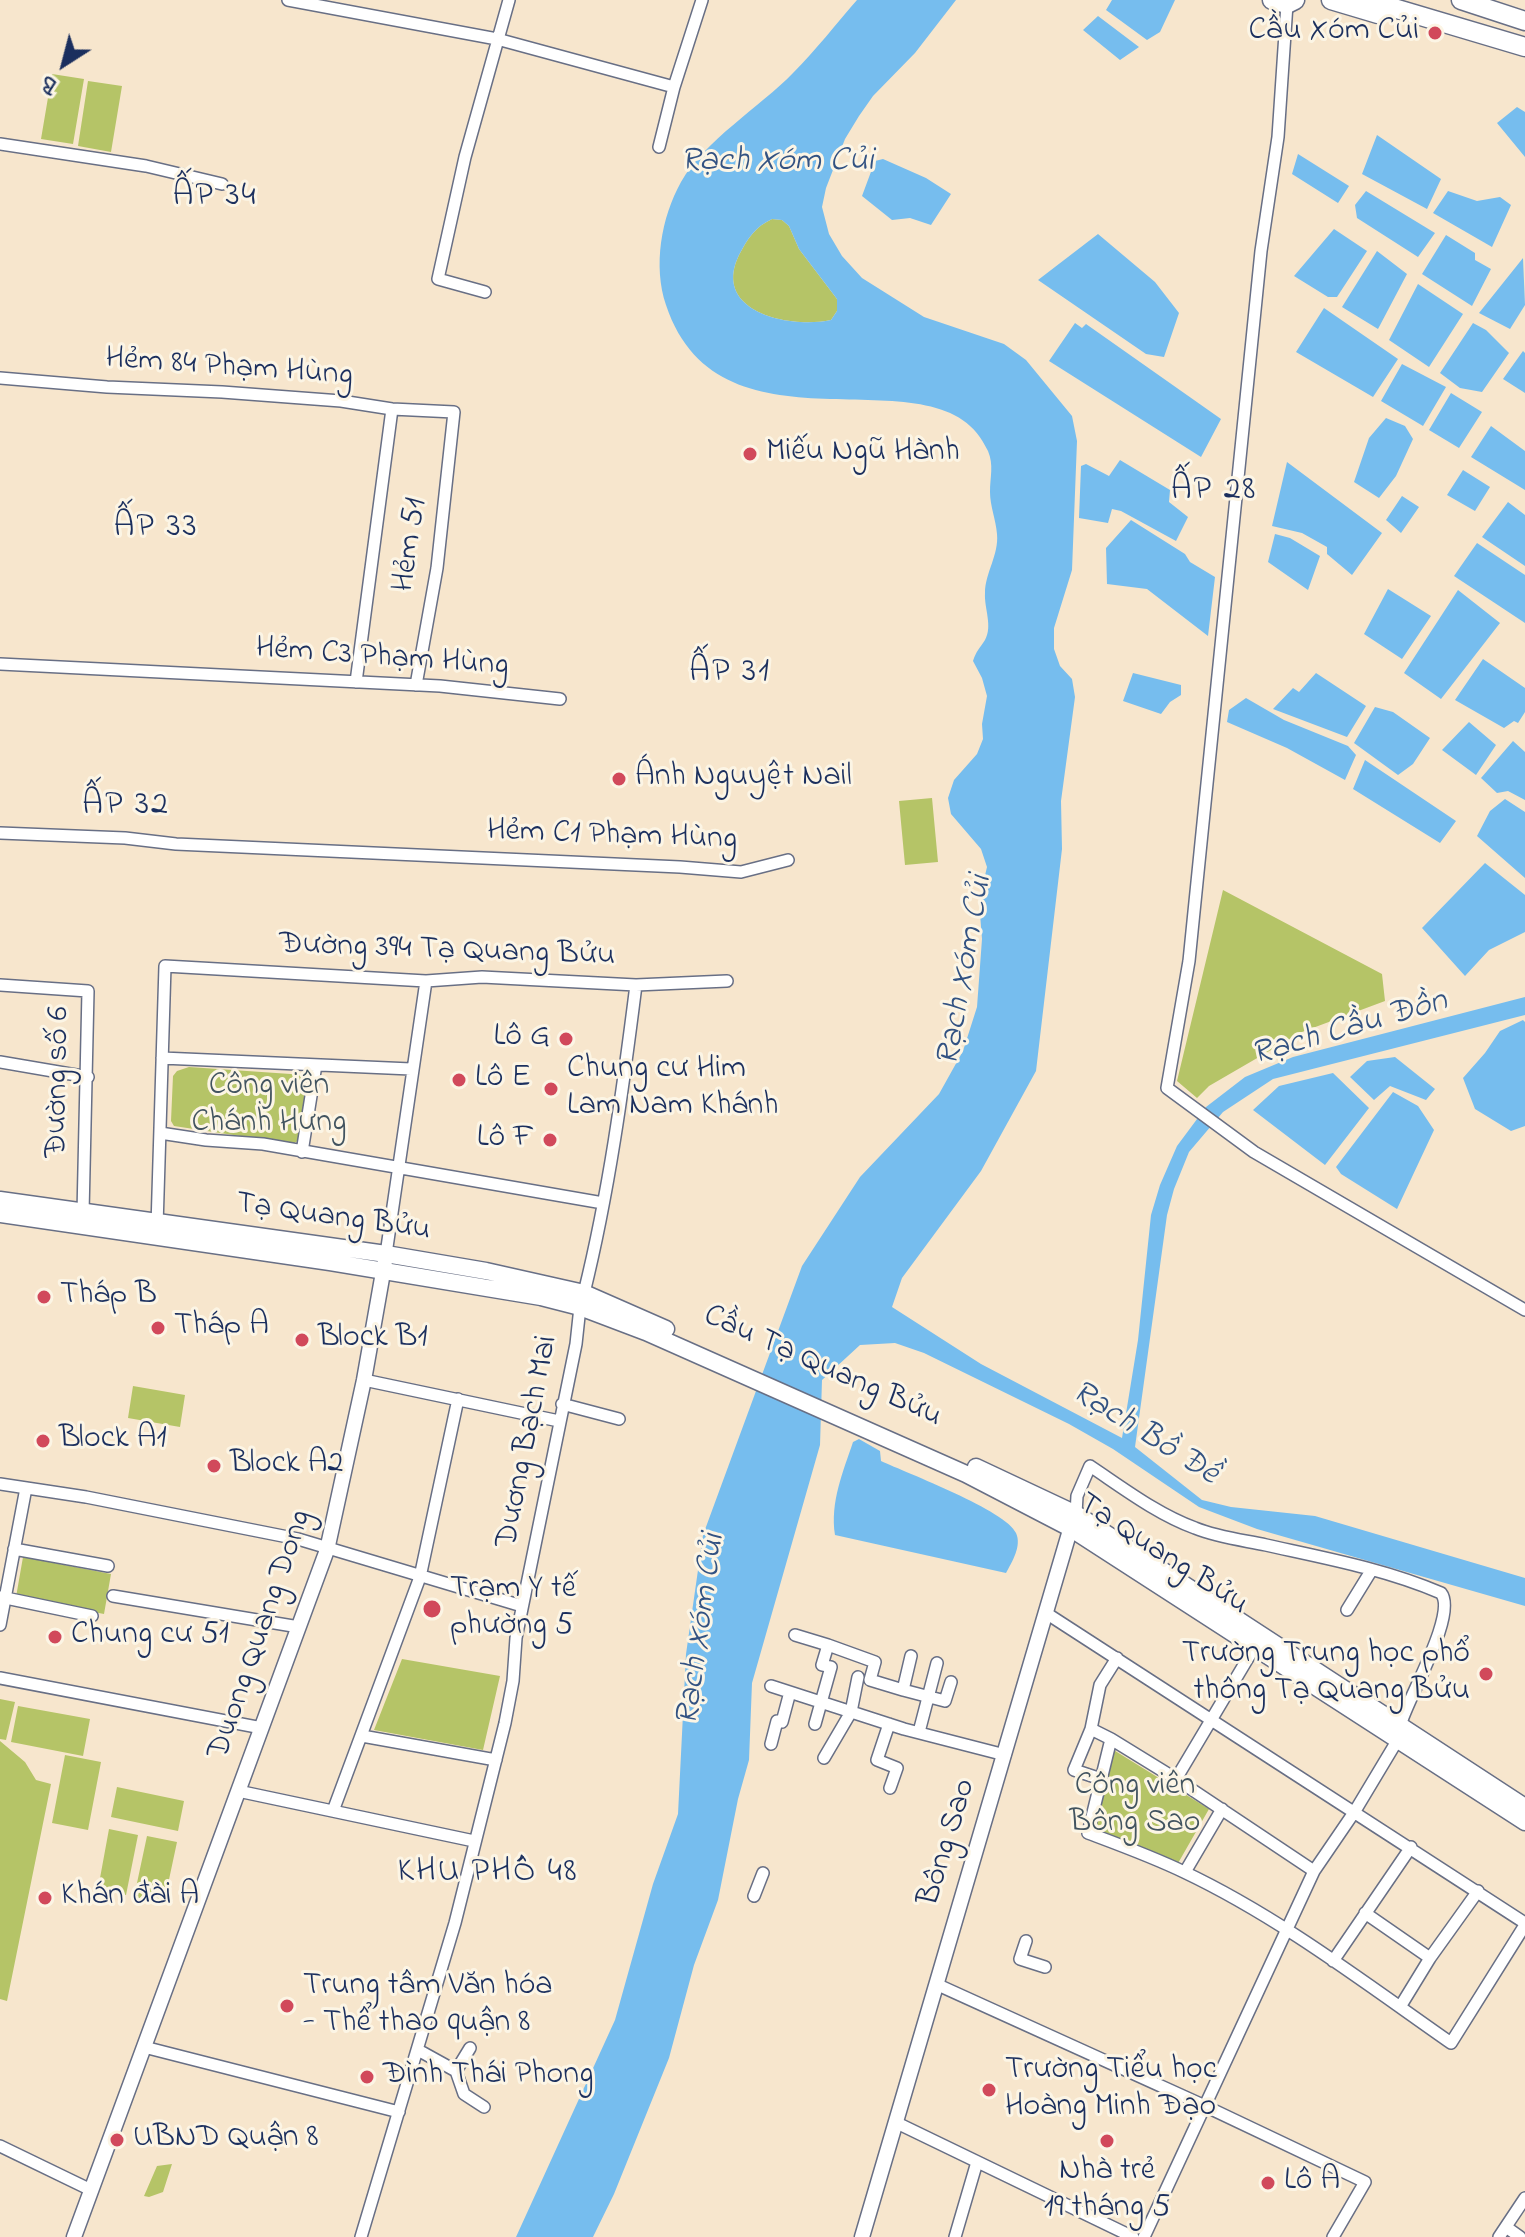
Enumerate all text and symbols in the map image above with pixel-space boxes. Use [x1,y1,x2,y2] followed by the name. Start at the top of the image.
[1249,14,1419,52] place label: Cầu Xóm Củi
[24,24,104,104] north arrow
[1426,24,1444,42] marker: Cầu Xóm Củi
[34,66,65,101] text: B
[680,143,874,183] water label: Rạch Xóm Củi
[172,178,258,218] district label: ẤP 34
[104,341,354,397] street label: Hẻm 84 Phạm Hùng
[766,435,960,473] place label: Miếu Ngũ Hành
[741,445,759,463] marker: Miếu Ngũ Hành
[1171,472,1257,512] district label: ẤP 28
[386,496,438,594] street label: Hẻm 51
[113,509,199,549] district label: ẤP 33
[254,631,510,687] street label: Hẻm C3 Phạm Hùng
[689,654,771,694] district label: ẤP 31
[635,760,852,798] place label: Ánh Nguyệt Nail
[610,770,628,788] marker: Ánh Nguyệt Nail
[82,787,170,827] district label: ẤP 32
[486,813,738,861] street label: Hẻm C1 Phạm Hùng
[930,872,1004,1070] water label: Rạch Xóm Củi
[278,927,616,977] street label: Đường 394 Tạ Quang Bửu
[1248,983,1452,1077] water label: Rạch Cầu Đồn
[39,1006,81,1158] street label: Đường số 6
[493,1020,550,1058] place label: Lô G
[557,1030,575,1048] marker: Lô G
[567,1052,779,1127] place label: Chung cư Him Lam Nam Khánh
[475,1061,531,1099] place label: Lô E
[192,1069,346,1144] park label: Công viên Chánh Hưng
[450,1071,468,1089] marker: Lô E
[542,1080,560,1098] marker: Chung cư Him Lam Nam Khánh
[477,1121,534,1159] place label: Lô F
[541,1131,559,1149] marker: Lô F
[233,1186,433,1252] street label: Tạ Quang Bửu
[60,1278,157,1316] place label: Tháp B
[35,1288,53,1306] marker: Tháp B
[697,1298,947,1438] street label: Cầu Tạ Quang Bửu
[174,1309,269,1347] place label: Tháp A
[149,1319,167,1337] marker: Tháp A
[318,1321,428,1359] place label: Block B1
[293,1331,311,1349] marker: Block B1
[490,1333,568,1551] street label: Dương Bạch Mai
[1063,1374,1225,1496] water label: Rạch Bồ Đề
[59,1422,167,1460] place label: Block A1
[34,1432,52,1450] marker: Block A1
[230,1447,343,1485] place label: Block A2
[205,1457,223,1475] marker: Block A2
[1069,1487,1255,1625] street label: Tạ Quang Bửu
[201,1505,323,1765] street label: Duong Quang Dong
[669,1532,737,1728] water label: Rạch Xóm Củi
[450,1572,576,1647] place label: Trạm Y tế phường 5
[421,1598,443,1620] marker: Trạm Y tế phường 5
[71,1618,229,1656] place label: Chung cư 51
[46,1628,64,1646] marker: Chung cư 51
[1182,1637,1470,1712] place label: Trường Trung học phổ thông Tạ Quang Bửu
[1477,1665,1495,1683] marker: Trường Trung học phổ thông Tạ Quang Bửu
[1070,1769,1200,1844] park label: Công viên Bông Sao
[912,1775,986,1911] street label: Bông Sao
[397,1854,579,1894] district label: KHU PHỐ 48
[61,1879,199,1917] place label: Khán đài A
[36,1889,54,1907] marker: Khán đài A
[303,1969,553,2044] place label: Trung tâm Văn hóa - Thể thao quận 8
[278,1997,296,2015] marker: Trung tâm Văn hóa - Thể thao quận 8
[1005,2053,1217,2128] place label: Trường Tiểu học Hoàng Minh Đạo
[383,2058,593,2096] place label: Đình Thái Phong
[358,2068,376,2086] marker: Đình Thái Phong
[980,2081,998,2099] marker: Trường Tiểu học Hoàng Minh Đạo
[133,2121,319,2159] place label: UBND Quận 8
[108,2131,126,2149] marker: UBND Quận 8
[1098,2132,1116,2150] marker: Nhà trẻ 19 tháng 5
[1044,2154,1170,2229] place label: Nhà trẻ 19 tháng 5
[1284,2164,1340,2202] place label: Lô A
[1259,2174,1277,2192] marker: Lô A

